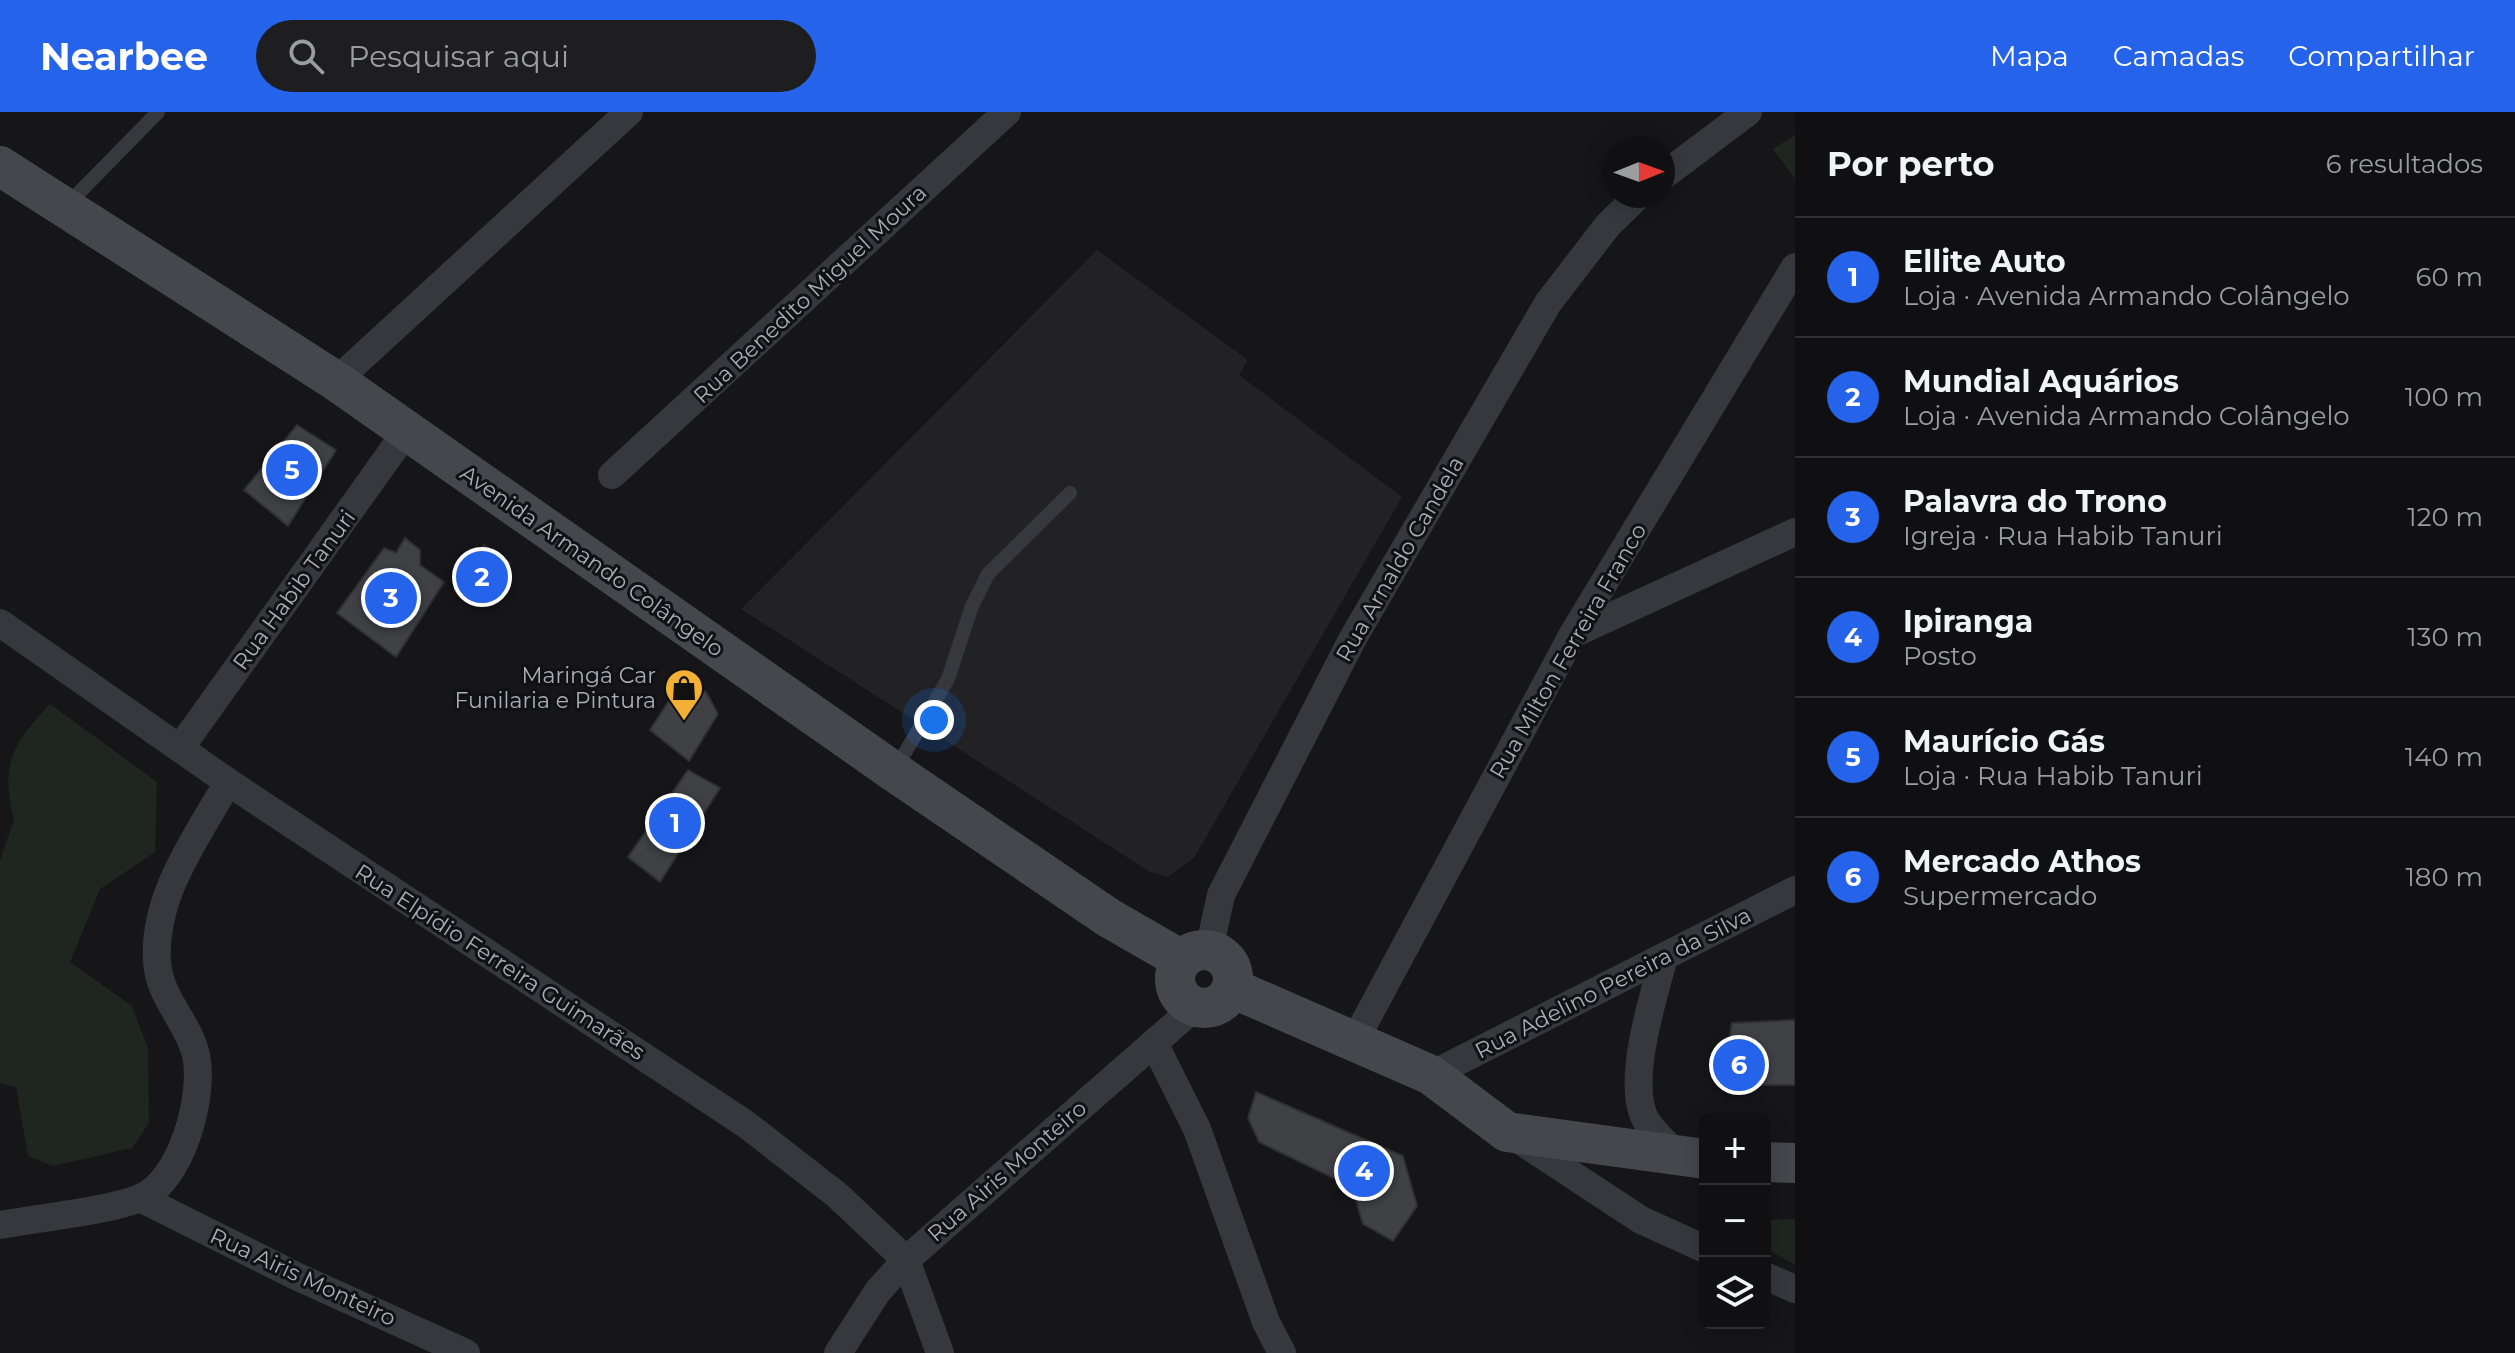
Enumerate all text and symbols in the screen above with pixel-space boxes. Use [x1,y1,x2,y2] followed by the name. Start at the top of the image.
[256,20,816,92] search box
[40,33,208,80] text: Nearbee
[284,34,328,78] icon: search
[348,38,569,75] text: Pesquisar aqui
[1990,39,2069,73] text: Mapa
[2113,39,2244,73] text: Camadas
[2288,39,2475,73] text: Compartilhar
[1603,136,1675,208] north arrow
[1827,143,1995,185] text: Por perto
[2326,148,2483,180] text: 6 resultados
[688,179,932,409] street label: Rua Benedito Miguel Moura
[1903,243,2066,280] text: Ellite Auto
[1848,261,1858,293] text: 1
[2416,261,2483,293] text: 60 m
[1903,280,2350,312] text: Loja · Avenida Armando Colângelo
[1903,363,2179,400] text: Mundial Aquários
[1845,381,1861,413] text: 2
[2405,381,2483,413] text: 100 m
[1903,400,2350,432] text: Loja · Avenida Armando Colângelo
[266,440,318,500] pin: 5
[1330,452,1470,666] street label: Rua Arnaldo Candela
[455,460,729,662] street label: Avenida Armando Colângelo
[1903,483,2167,520] text: Palavra do Trono
[1845,501,1861,533] text: 3
[2407,501,2483,533] text: 120 m
[227,505,361,675] street label: Rua Habib Tanuri
[1484,519,1652,783] street label: Rua Milton Ferreira Franco
[1903,520,2223,552] text: Igreja · Rua Habib Tanuri
[456,547,508,607] pin: 2
[365,568,417,628] pin: 3
[1903,603,2033,640] text: Ipiranga
[1844,621,1862,653] text: 4
[2407,621,2483,653] text: 130 m
[1903,640,1977,672] text: Posto
[454,662,656,714] place label: Maringá Car Funilaria e Pintura
[663,667,705,722] shop icon: Maringá Car Funilaria e Pintura
[914,700,954,740] your location
[1903,723,2105,760] text: Maurício Gás
[1845,741,1861,773] text: 5
[2405,741,2483,773] text: 140 m
[1903,760,2203,792] text: Loja · Rua Habib Tanuri
[649,793,701,853] pin: 1
[1903,843,2141,880] text: Mercado Athos
[350,858,650,1066] street label: Rua Elpídio Ferreira Guimarães
[1845,861,1861,893] text: 6
[2405,861,2483,893] text: 180 m
[1903,880,2097,912] text: Supermercado
[1470,901,1756,1065] street label: Rua Adelino Pereira da Silva
[1713,1035,1765,1095] pin: 6
[922,1095,1092,1247] street label: Rua Airis Monteiro
[1699,1113,1771,1329] map controls
[1699,1113,1771,1185] button: +
[1338,1141,1390,1201] pin: 4
[1699,1185,1771,1257] button: −
[206,1222,400,1332] street label: Rua Airis Monteiro
[1699,1257,1771,1329] button: layers

